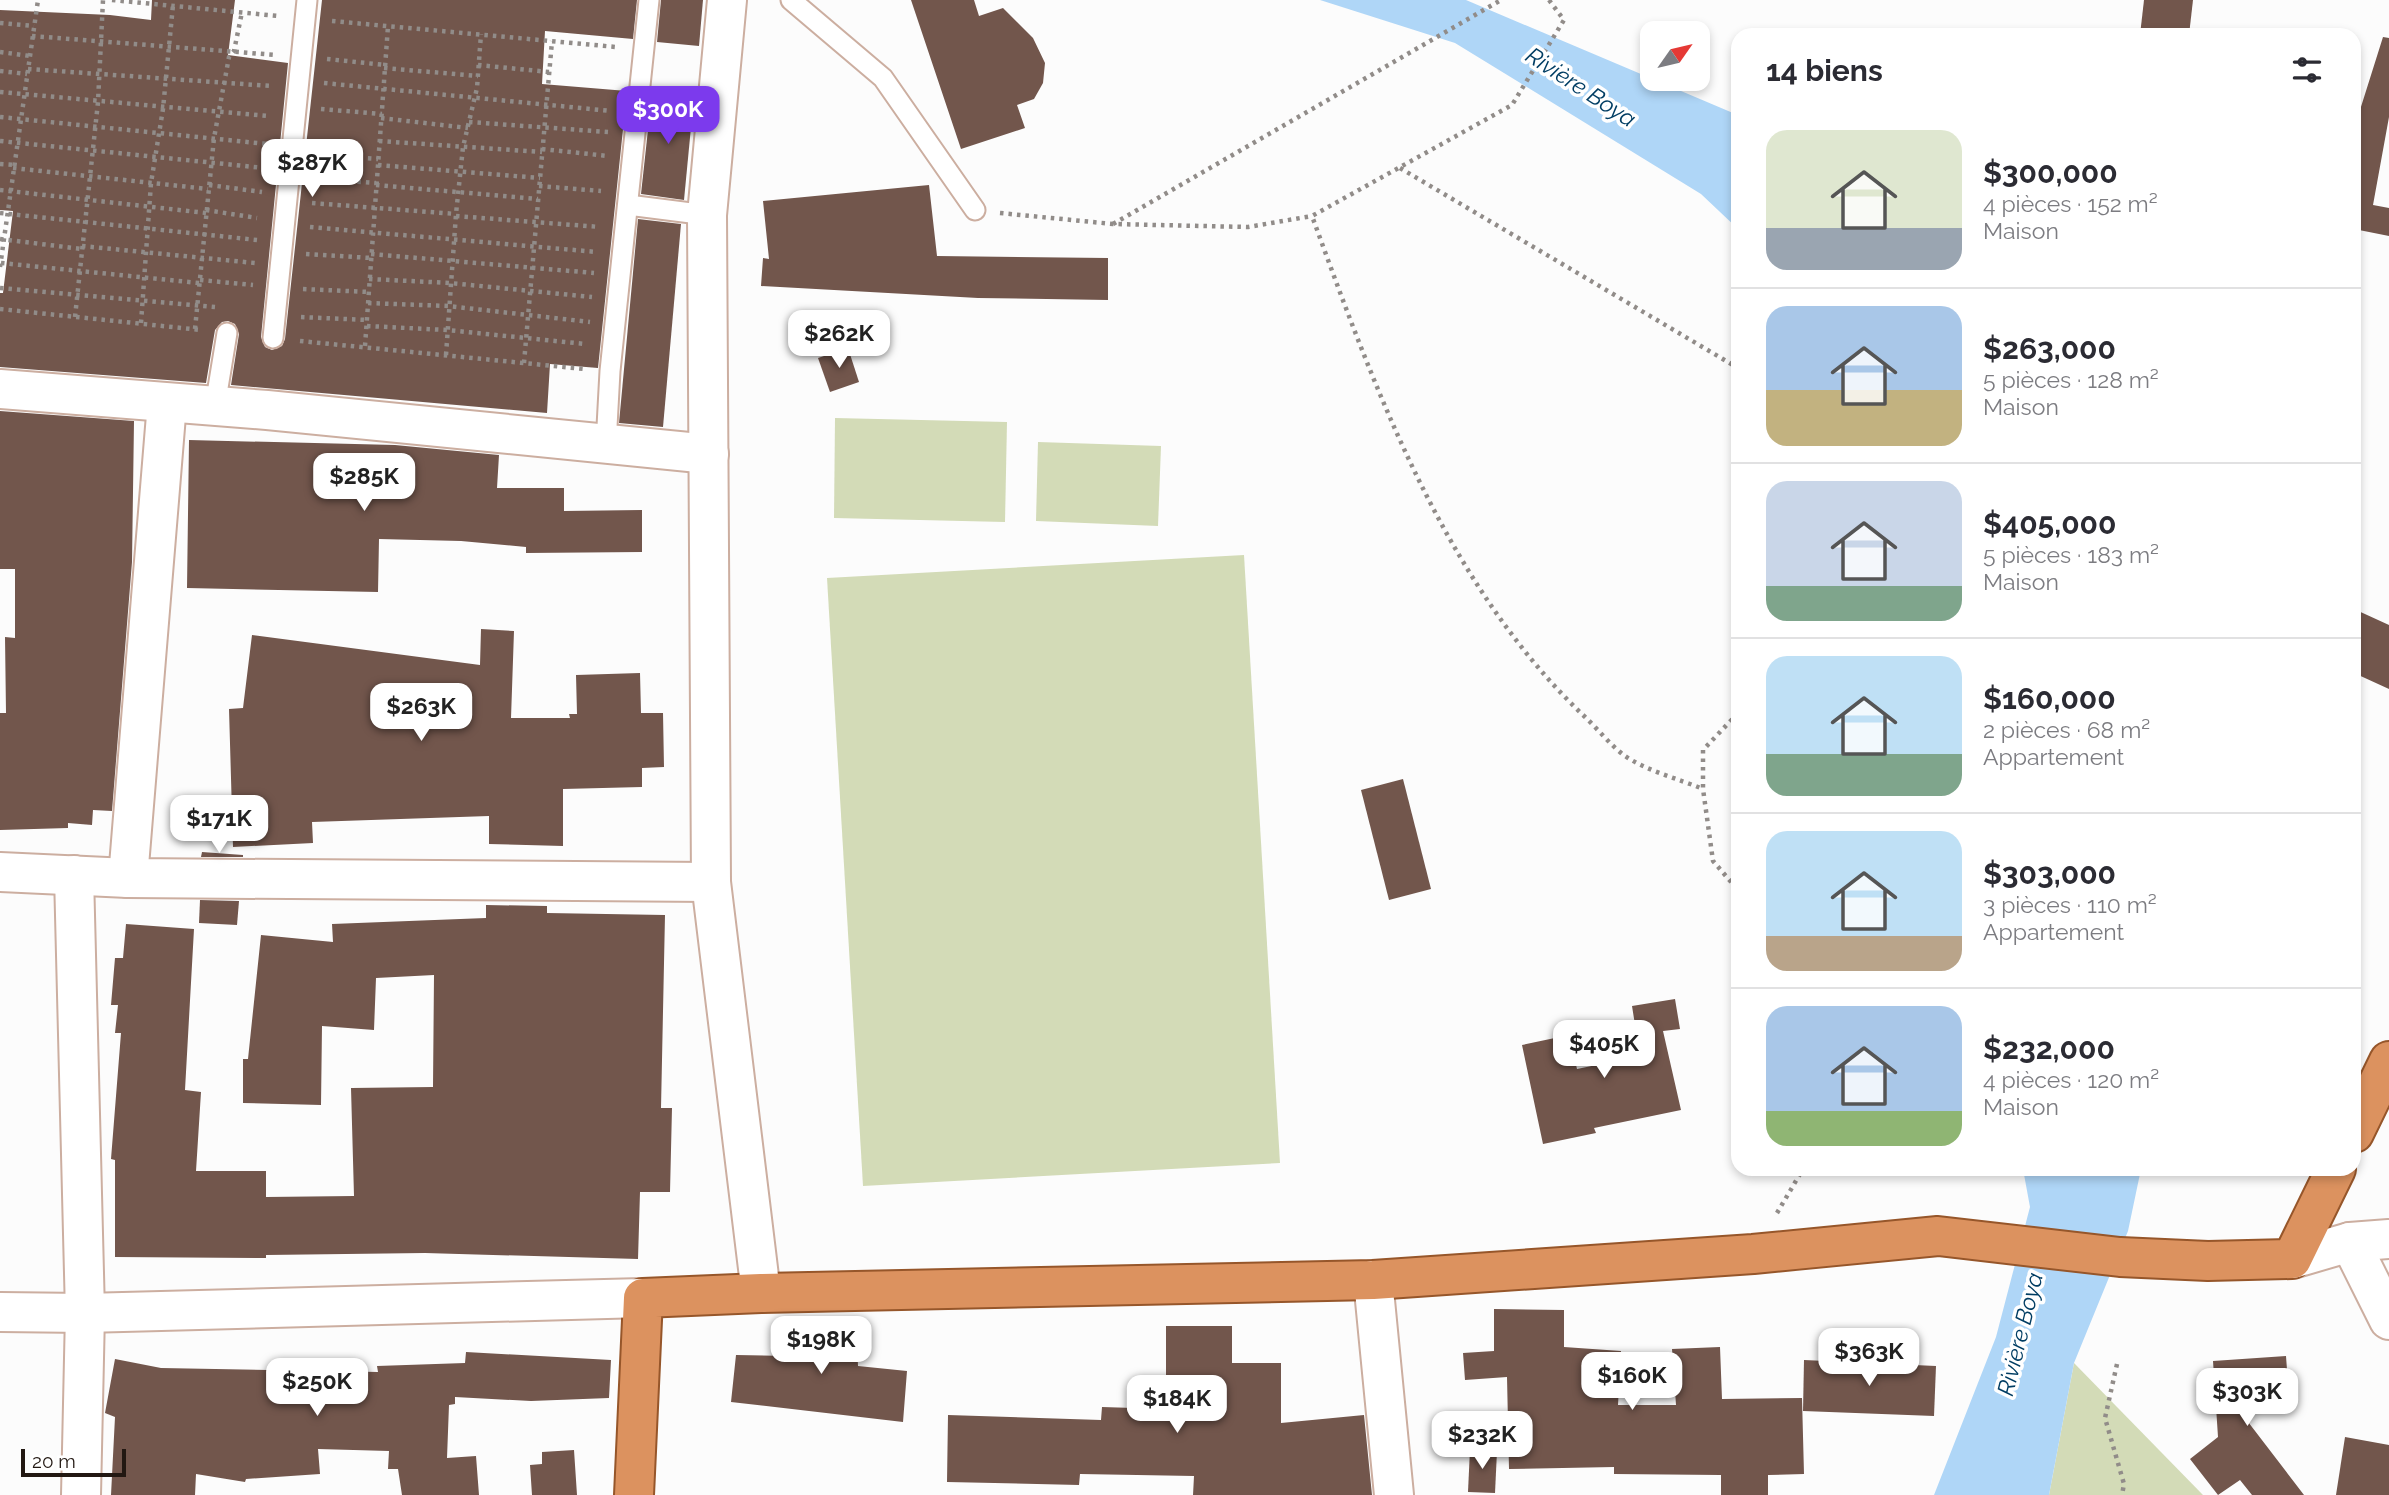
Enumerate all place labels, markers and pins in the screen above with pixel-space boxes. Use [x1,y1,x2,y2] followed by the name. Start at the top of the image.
[619,86,717,146] pin: $300K
[263,140,361,199] pin: $287K
[790,310,888,370] pin: $262K
[315,454,413,513] pin: $285K
[372,684,470,743] pin: $263K
[170,796,268,855] pin: $171K
[1555,1020,1653,1080] pin: $405K
[772,1316,870,1376] pin: $198K
[1820,1328,1918,1388] pin: $363K
[1583,1352,1681,1412] pin: $160K
[268,1358,366,1418] pin: $250K
[2198,1368,2296,1428] pin: $303K
[1128,1376,1226,1435] pin: $184K
[1433,1412,1531,1471] pin: $232K

